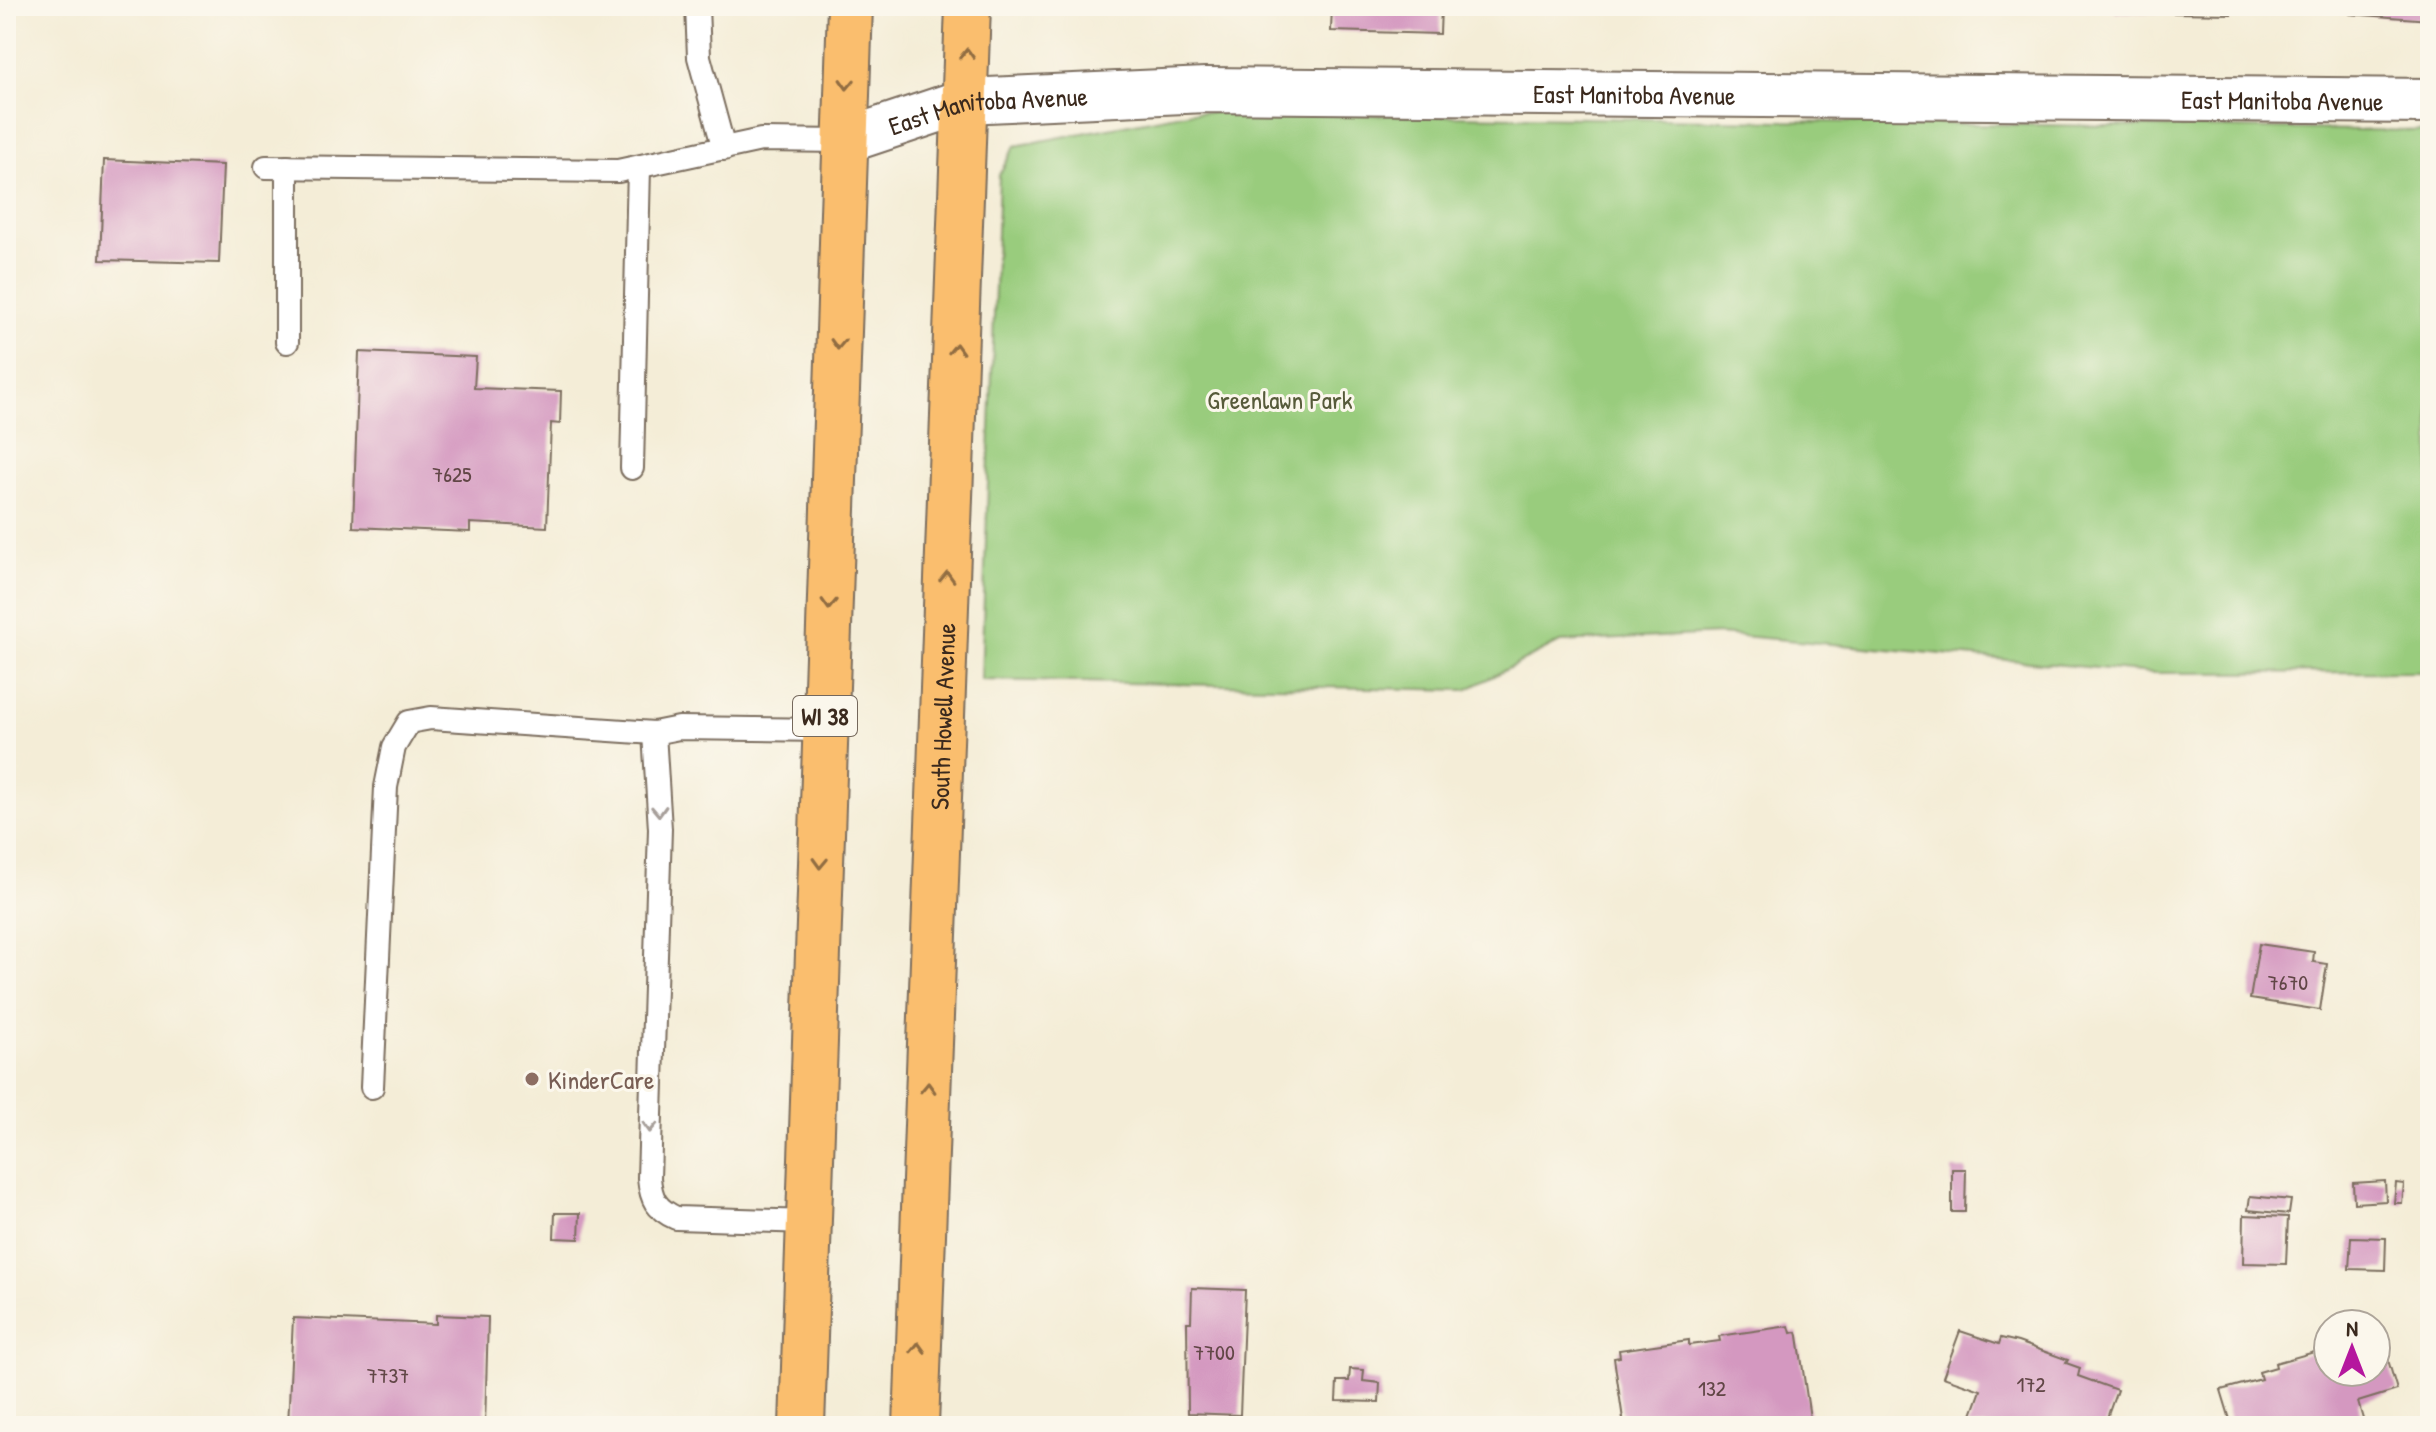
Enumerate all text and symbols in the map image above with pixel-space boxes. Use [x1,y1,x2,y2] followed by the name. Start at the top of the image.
[958,47,975,60] one-way arrow
[1533,75,1736,112] street label: East Manitoba Avenue
[838,78,855,91] one-way arrow
[884,78,1088,143] street label: East Manitoba Avenue
[2181,81,2384,118] street label: East Manitoba Avenue
[829,338,846,351] one-way arrow
[947,342,964,355] one-way arrow
[1207,382,1353,417] park label: Greenlawn Park
[432,459,472,489] house number: 7625
[939,570,956,583] one-way arrow
[820,598,837,611] one-way arrow
[921,622,963,811] street label: South Howell Avenue
[793,696,857,736] road number: WI 38
[651,805,668,818] one-way arrow
[812,858,829,870] one-way arrow
[2268,967,2308,997] house number: 7670
[548,1062,654,1097] place label: KinderCare
[523,1070,541,1088] marker: KinderCare
[920,1081,937,1094] one-way arrow
[642,1121,659,1134] one-way arrow
[2312,1308,2392,1388] north arrow
[2346,1313,2358,1343] text: N
[1193,1337,1235,1367] house number: 7700
[910,1341,927,1354] one-way arrow
[367,1360,409,1390] house number: 7737
[2016,1369,2046,1399] house number: 172
[1698,1373,1727,1403] house number: 132

